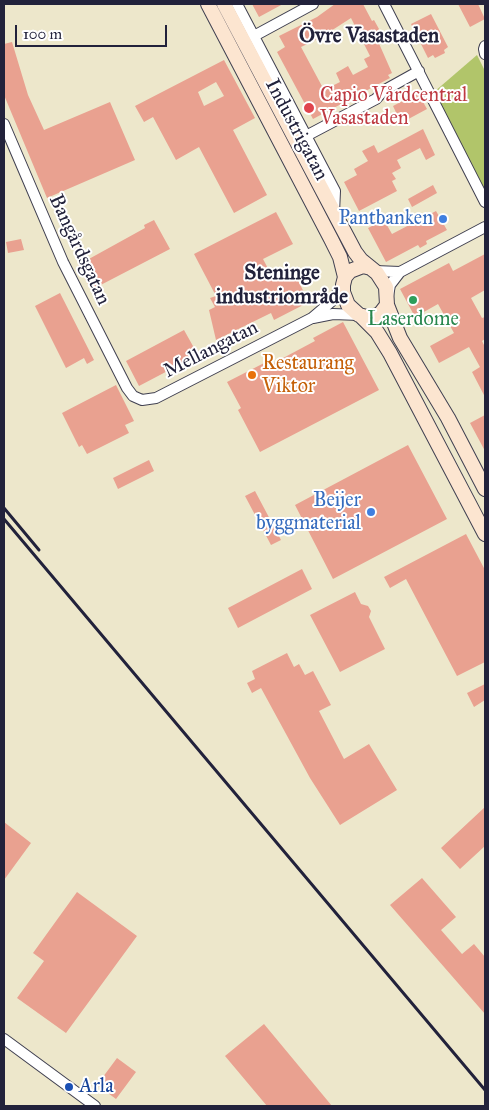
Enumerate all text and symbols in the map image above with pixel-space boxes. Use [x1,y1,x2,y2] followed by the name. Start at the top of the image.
[18,15,170,47] scale bar
[299,24,439,50] district label: Övre Vasastaden
[23,25,62,43] text: 100 m
[259,75,333,185] street label: Industrigatan
[320,84,467,131] place label: Capio Vårdcentral Vasastaden
[302,101,316,115] marker: Capio Vårdcentral Vasastaden
[43,191,115,309] street label: Bangårdsgatan
[338,207,433,231] place label: Pantbanken
[437,213,449,225] marker: Pantbanken
[216,261,348,311] district label: Steninge industriområde
[407,294,419,306] marker: Laserdome
[367,308,459,332] place label: Laserdome
[160,316,262,384] street label: Mellangatan
[262,352,354,399] place label: Restaurang Viktor
[246,369,258,381] marker: Restaurang Viktor
[256,489,361,536] place label: Beijer byggmaterial
[365,506,377,518] marker: Beijer byggmaterial
[79,1075,114,1099] place label: Arla
[63,1081,75,1093] marker: Arla

